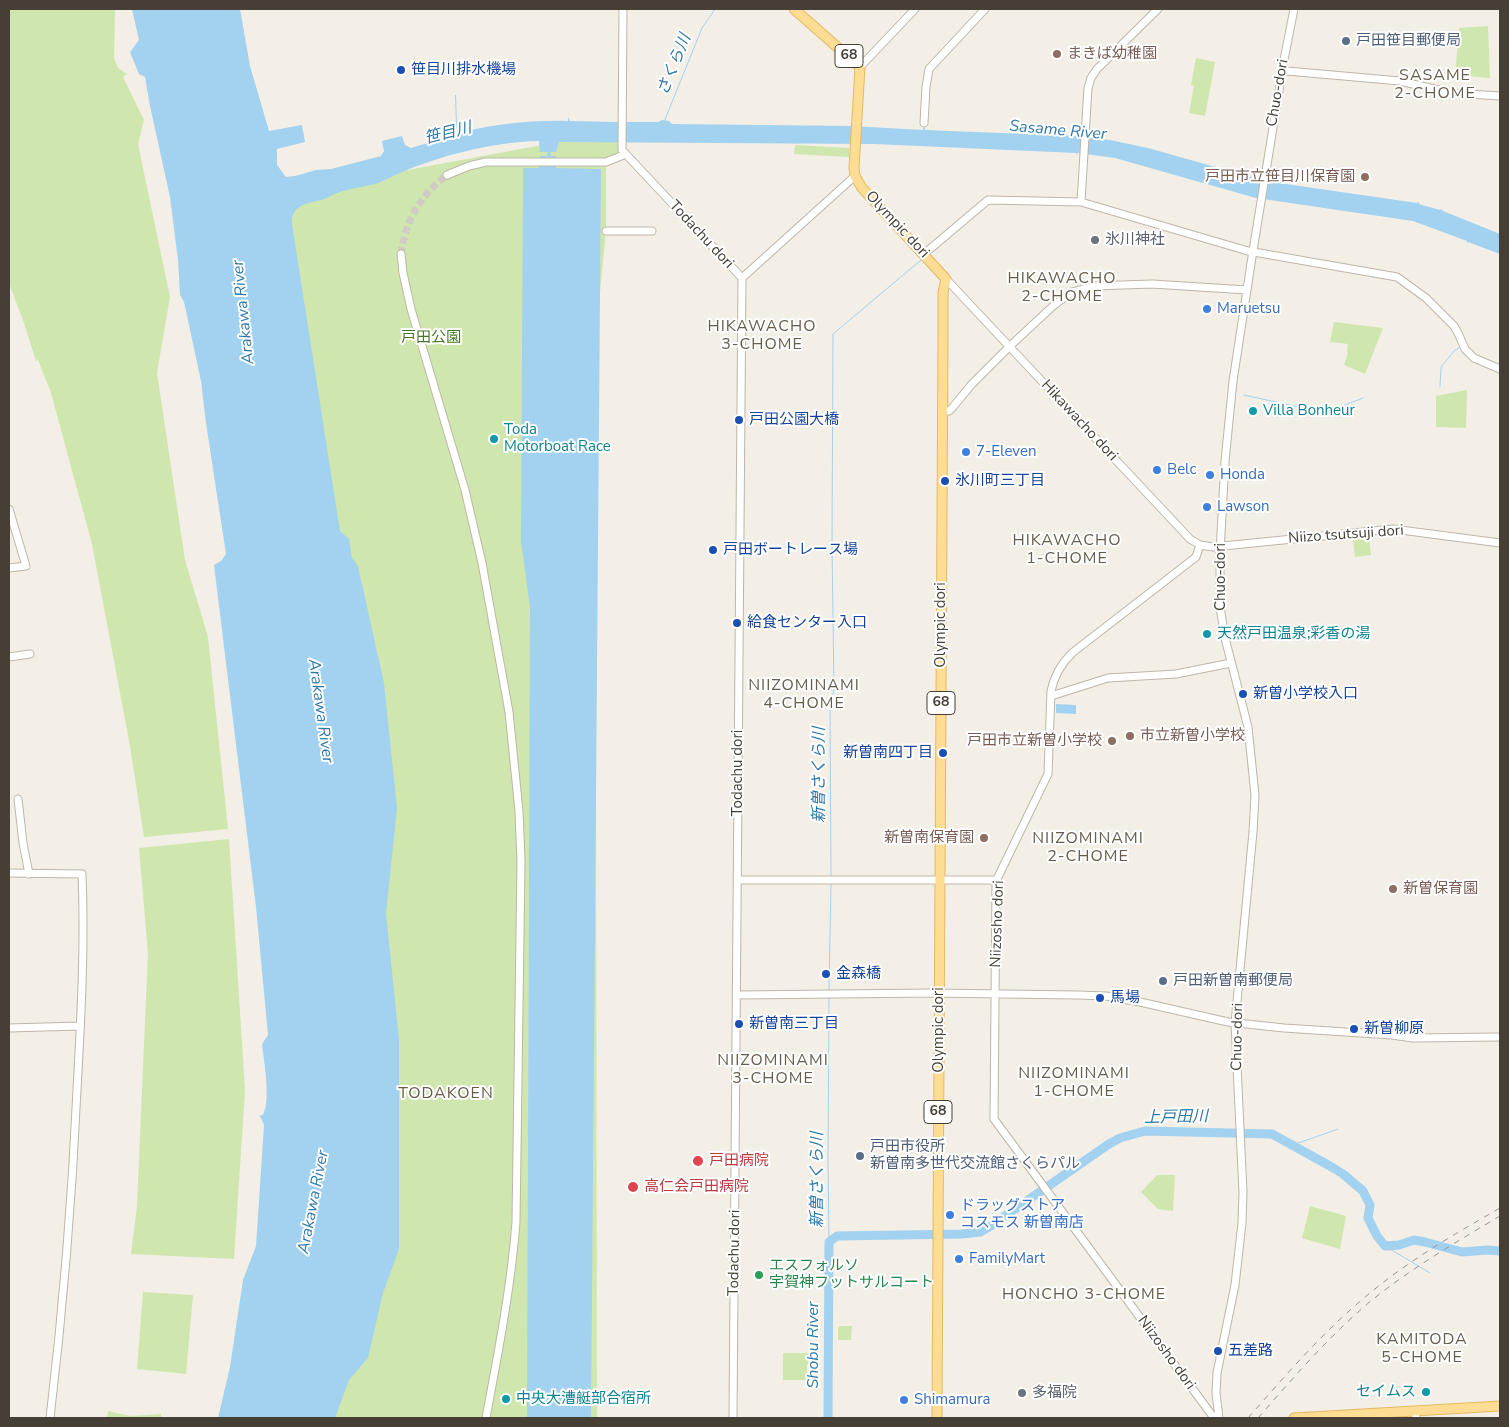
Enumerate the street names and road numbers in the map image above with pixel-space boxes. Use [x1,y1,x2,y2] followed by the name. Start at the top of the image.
[835,44,863,68] road number: 68
[1263,58,1293,128] street label: Chuo-dori
[861,188,933,262] street label: Olympic dori
[665,197,737,273] street label: Todachu dori
[1037,377,1121,465] street label: Hikawacho dori
[1288,522,1404,548] street label: Niizo tsutsuji dori
[1212,543,1230,611] street label: Chuo-dori
[932,582,950,668] street label: Olympic dori
[927,691,955,714] road number: 68
[729,730,747,816] street label: Todachu dori
[987,880,1009,968] street label: Niizosho dori
[930,987,948,1073] street label: Olympic dori
[1228,1003,1248,1071] street label: Chuo-dori
[924,1100,952,1124] road number: 68
[725,1210,745,1296] street label: Todachu dori
[1133,1312,1199,1394] street label: Niizosho dori

